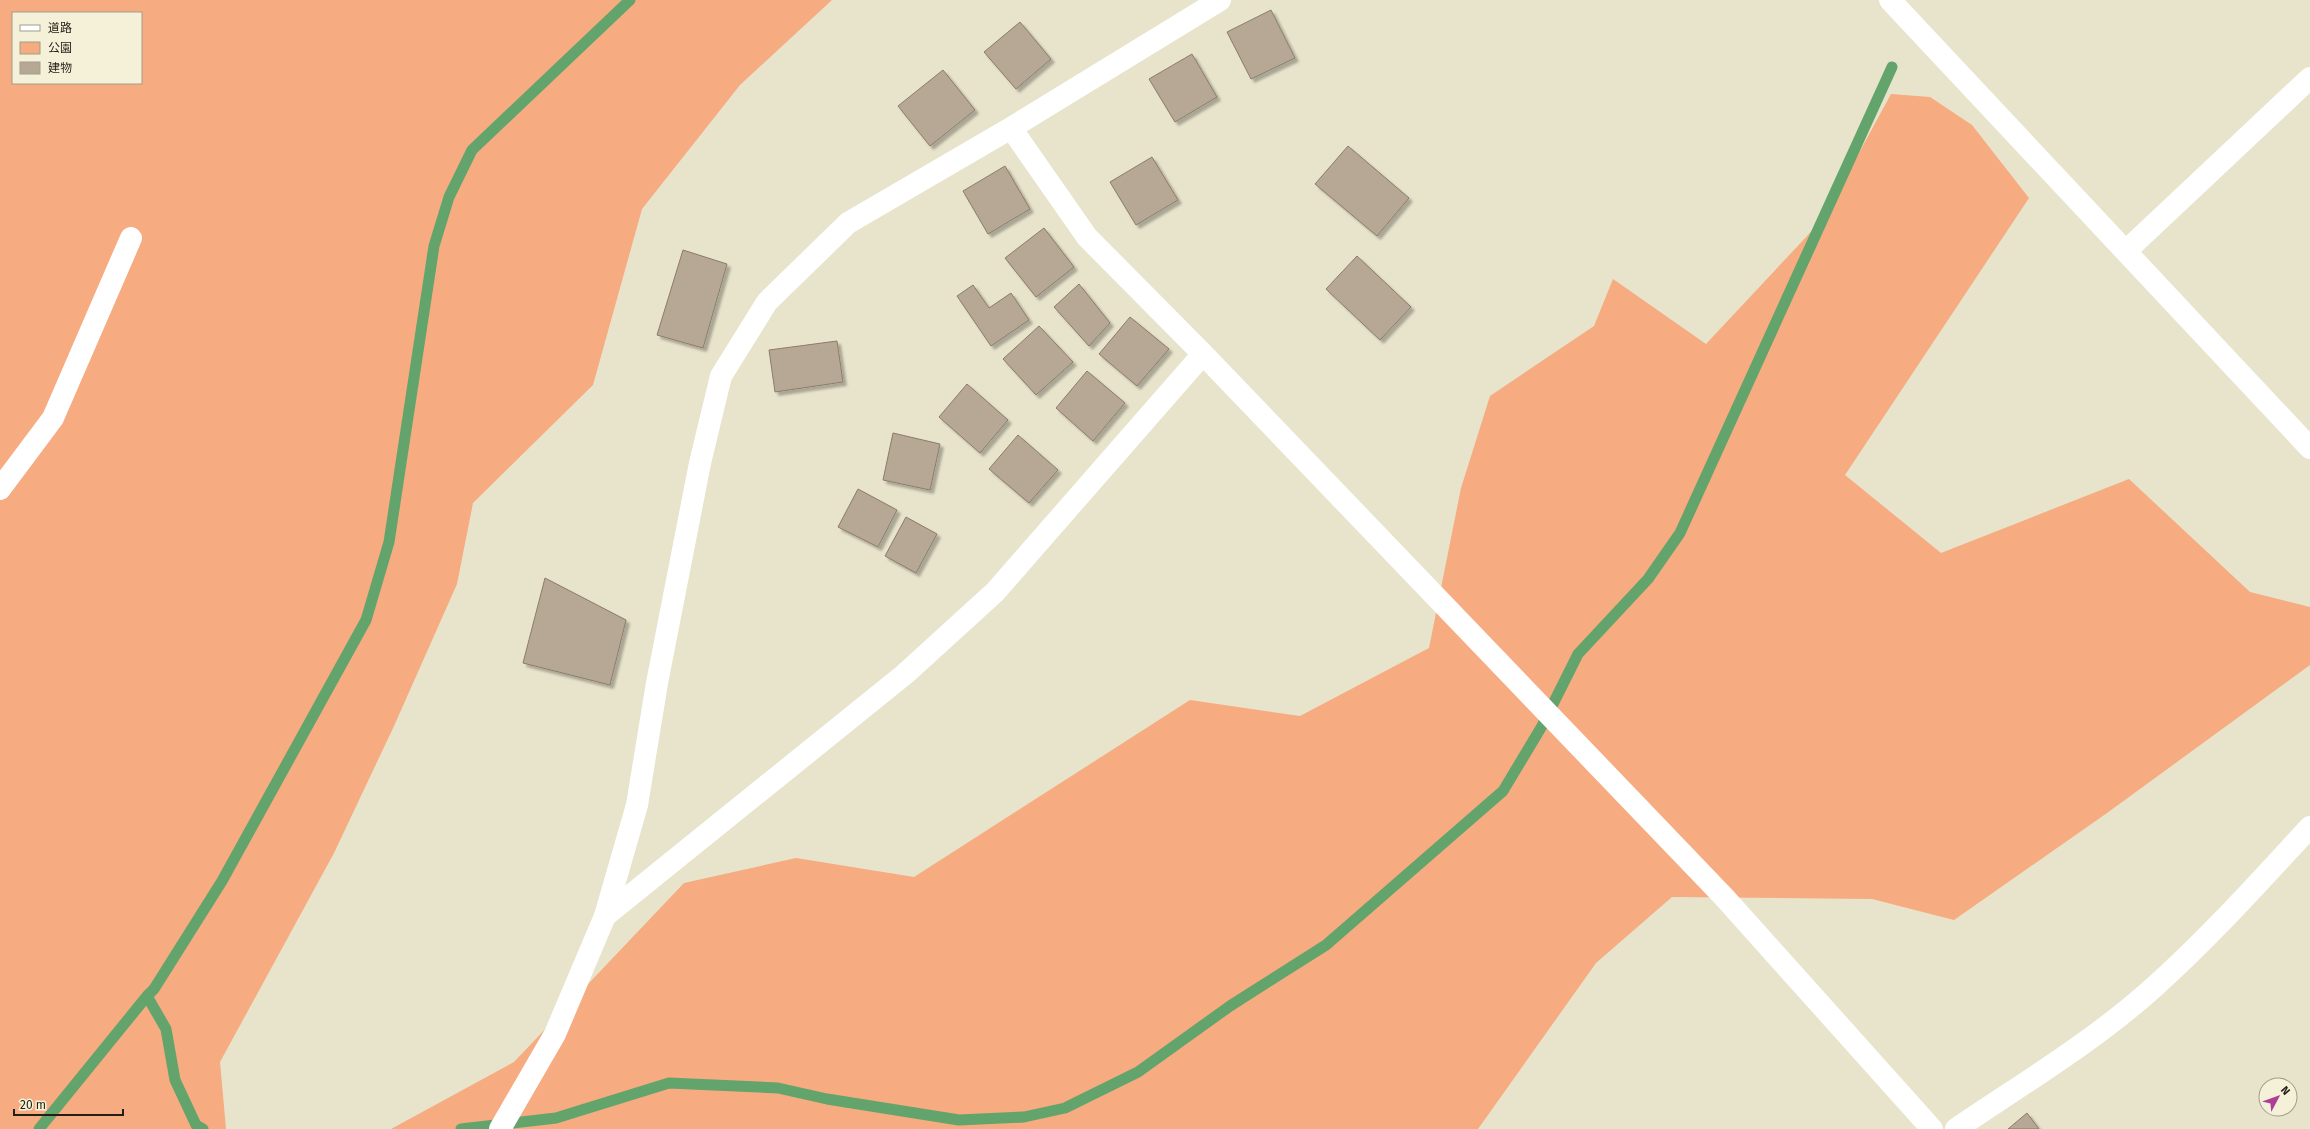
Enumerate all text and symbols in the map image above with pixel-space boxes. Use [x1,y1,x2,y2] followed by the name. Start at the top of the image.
[12,12,142,84] legend
[48,21,72,35] text: 道路
[48,41,72,55] text: 公園
[48,61,72,75] text: 建物
[2258,1077,2298,1117] north arrow
[2278,1084,2292,1098] text: N
[14,1091,123,1117] scale bar
[20,1098,46,1112] text: 20 m

